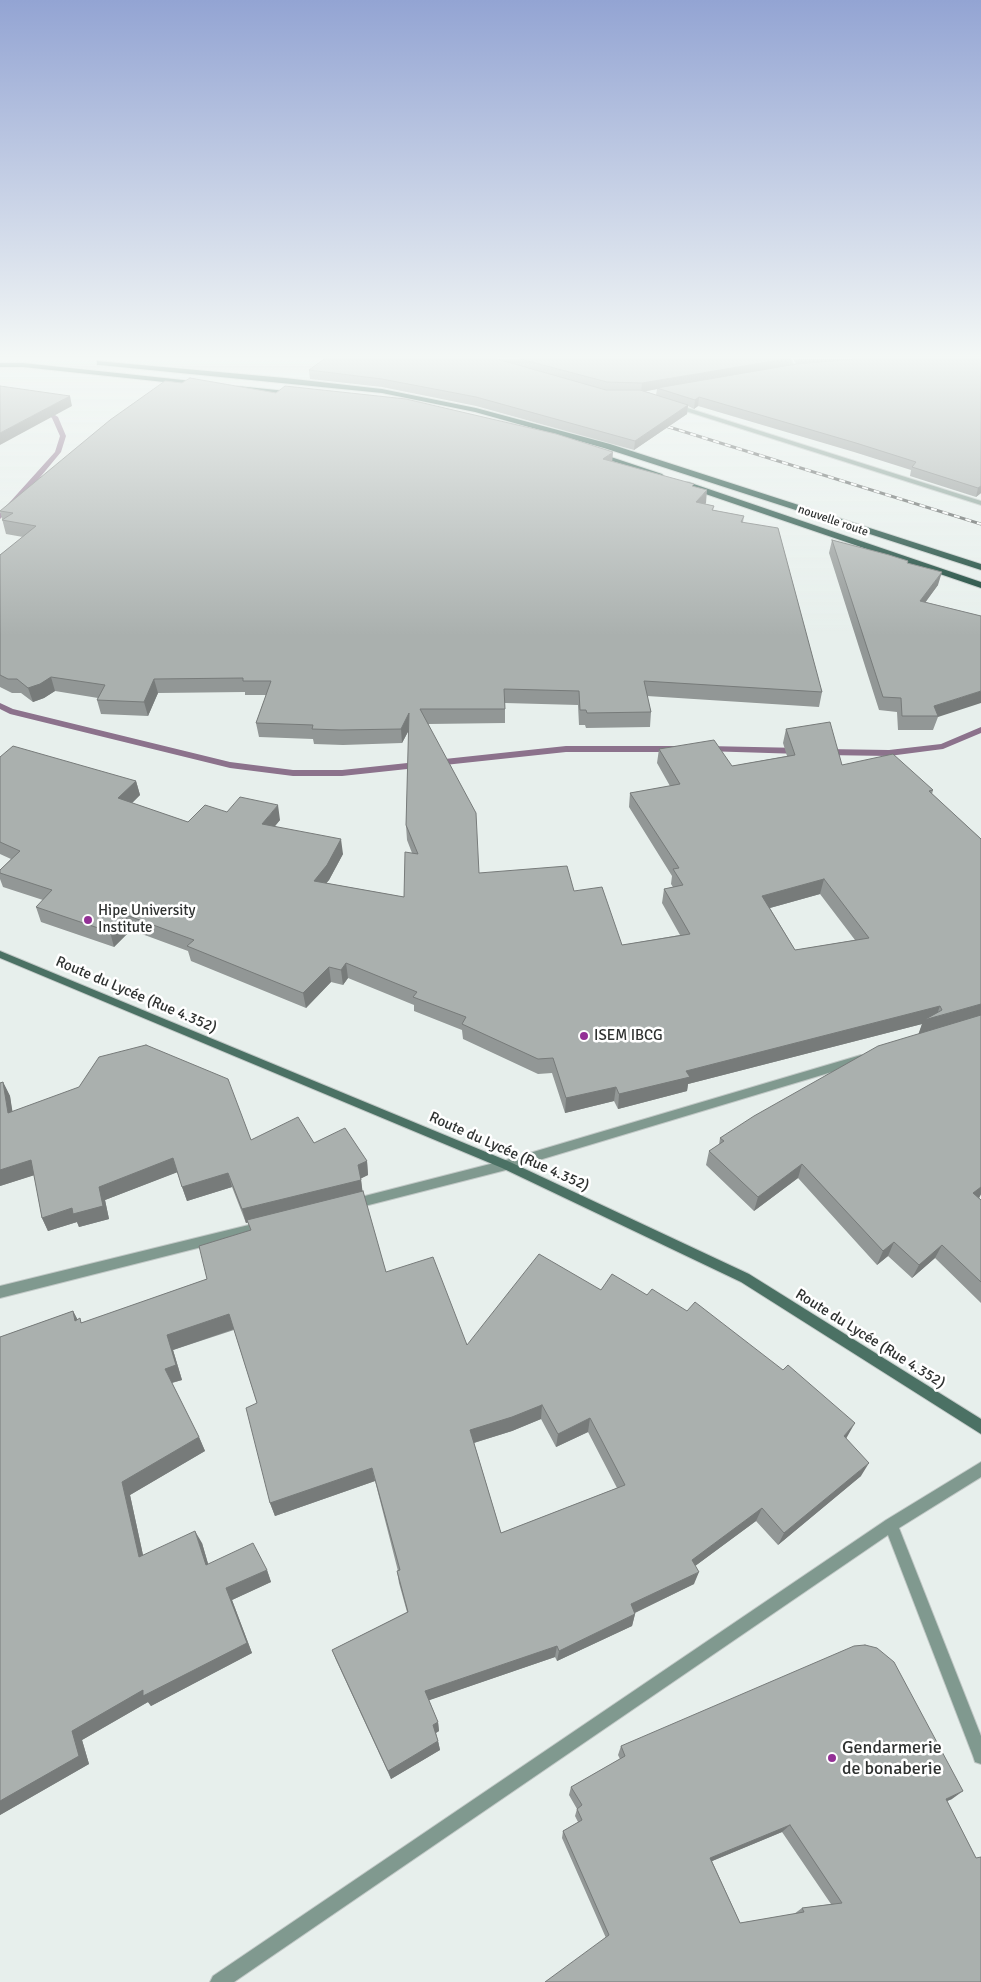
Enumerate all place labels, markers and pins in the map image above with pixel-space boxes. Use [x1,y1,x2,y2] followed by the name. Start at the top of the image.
[98,902,196,937] place label: Hipe University Institute
[82,914,94,926] marker: Hipe University Institute
[594,1027,663,1045] place label: ISEM IBCG
[578,1030,590,1042] marker: ISEM IBCG
[842,1737,942,1780] place label: Gendarmerie de bonaberie
[826,1752,838,1764] marker: Gendarmerie de bonaberie

